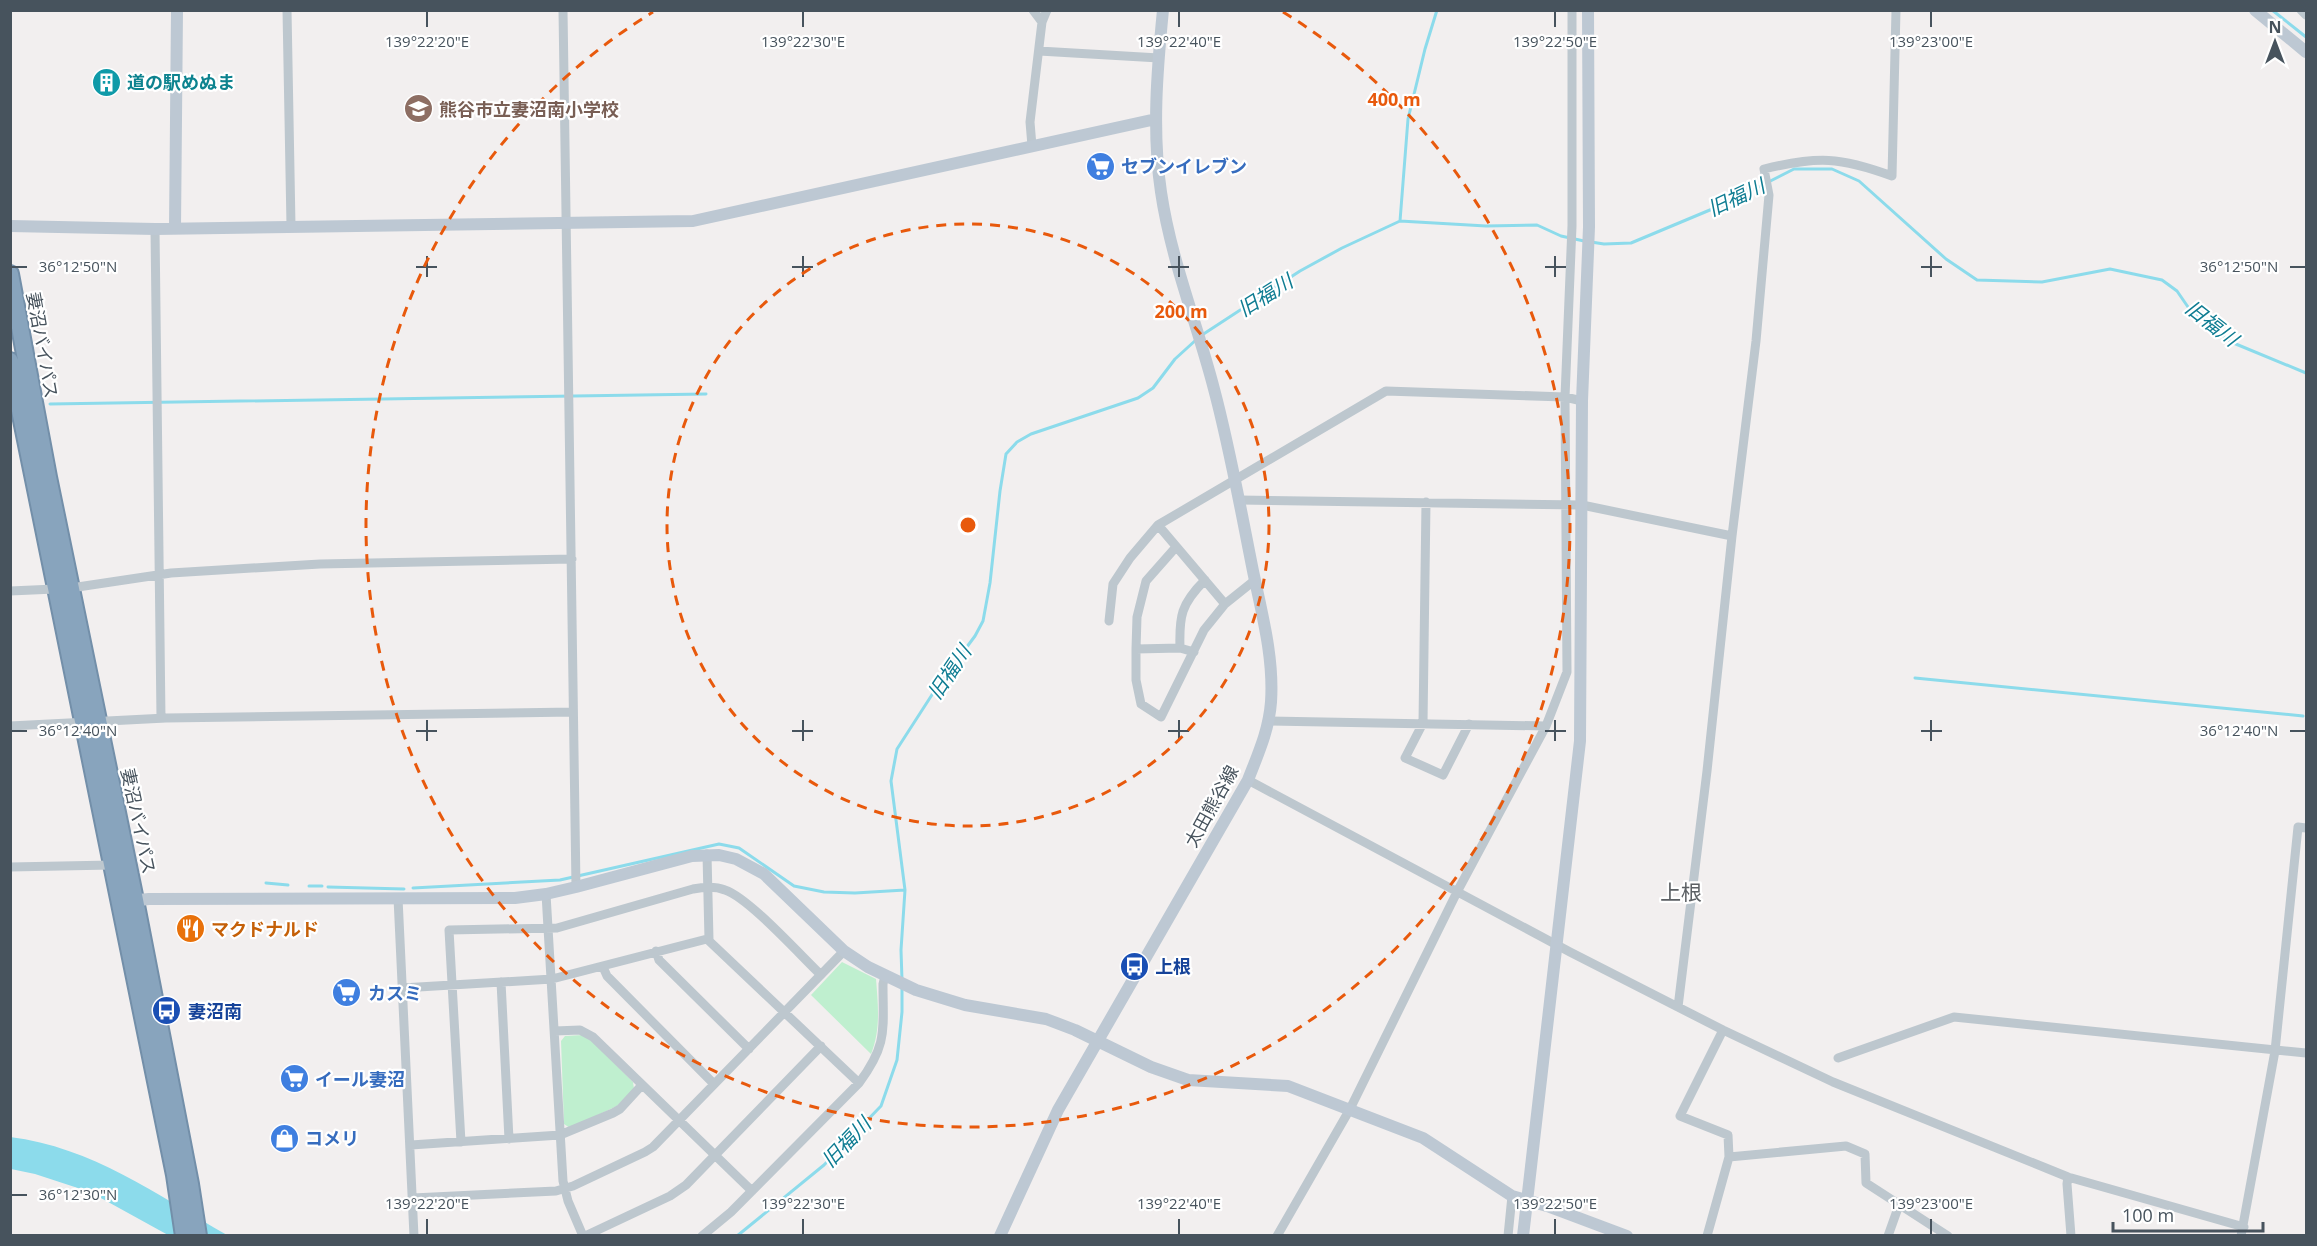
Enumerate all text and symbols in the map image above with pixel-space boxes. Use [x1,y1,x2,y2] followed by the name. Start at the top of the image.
[2245,12,2305,72] north arrow
[2268,16,2282,38] text: N
[385,31,469,51] text: 139°22'20"E
[761,31,845,51] text: 139°22'30"E
[1137,31,1221,51] text: 139°22'40"E
[1513,31,1597,51] text: 139°22'50"E
[1889,31,1973,51] text: 139°23'00"E
[90,66,122,98] building icon: 道の駅めぬま
[127,70,235,94] place label: 道の駅めぬま
[1367,87,1421,111] text: 400 m
[402,93,434,125] school or university icon: 熊谷市立妻沼南小学校
[439,97,619,121] place label: 熊谷市立妻沼南小学校
[1084,150,1116,182] supermarket icon: セブンイレブン
[1121,154,1247,178] place label: セブンイレブン
[1703,171,1771,222] water label: 旧福川
[39,256,117,276] text: 36°12'50"N
[2200,256,2278,276] text: 36°12'50"N
[1232,267,1299,322] water label: 旧福川
[22,290,64,400] street label: 妻沼バイパス
[2180,294,2246,353] water label: 旧福川
[1154,299,1208,323] text: 200 m
[958,515,978,535] centre of rings
[921,638,978,704] water label: 旧福川
[39,720,117,740] text: 36°12'40"N
[2200,720,2278,740] text: 36°12'40"N
[1179,761,1243,851] street label: 太田熊谷線
[116,766,162,876] street label: 妻沼バイパス
[1660,878,1702,906] district label: 上根
[174,913,206,945] restaurant icon: マクドナルド
[211,917,319,941] place label: マクドナルド
[1118,950,1150,982] bus stop icon: 上根
[1155,954,1191,978] place label: 上根
[331,977,363,1009] supermarket icon: カスミ
[368,981,422,1005] place label: カスミ
[151,995,183,1027] bus stop icon: 妻沼南
[188,999,242,1023] place label: 妻沼南
[278,1063,310,1095] supermarket icon: イール妻沼
[315,1067,405,1091] place label: イール妻沼
[815,1110,878,1173] water label: 旧福川
[268,1122,300,1154] shop icon: コメリ
[305,1126,359,1150] place label: コメリ
[39,1184,117,1204] text: 36°12'30"N
[385,1193,469,1213] text: 139°22'20"E
[761,1193,845,1213] text: 139°22'30"E
[1137,1193,1221,1213] text: 139°22'40"E
[1513,1193,1597,1213] text: 139°22'50"E
[1889,1193,1973,1213] text: 139°23'00"E
[2113,1195,2263,1233] scale bar
[2122,1203,2174,1227] text: 100 m

